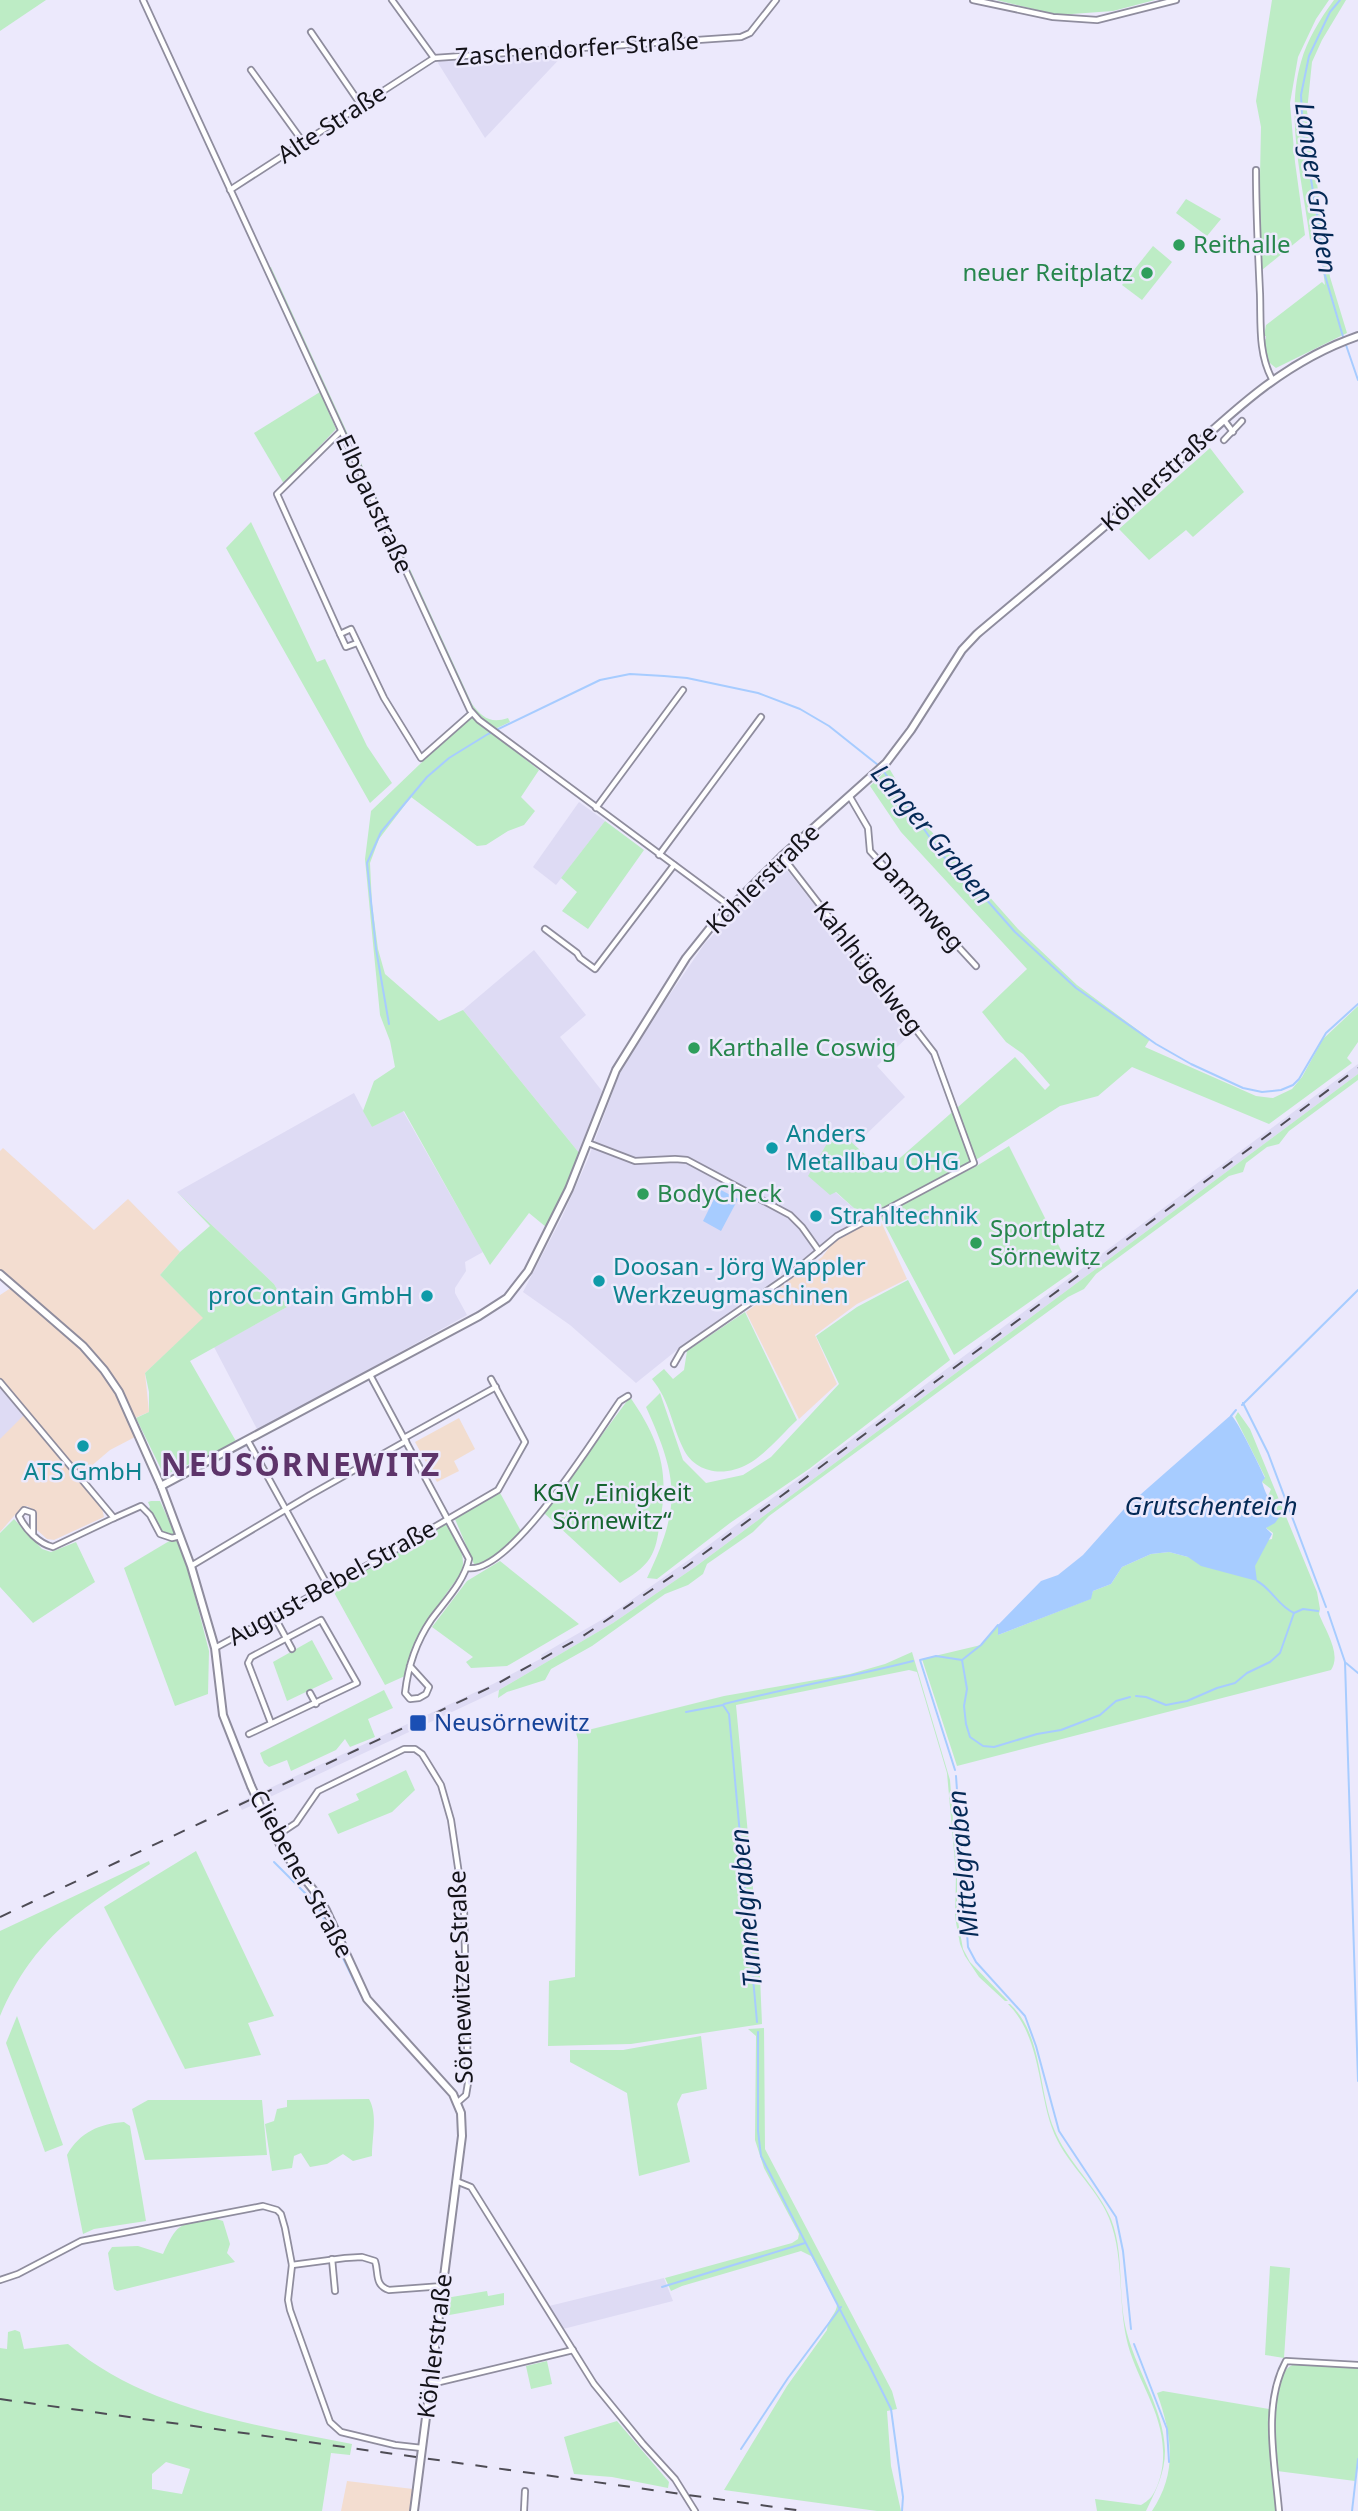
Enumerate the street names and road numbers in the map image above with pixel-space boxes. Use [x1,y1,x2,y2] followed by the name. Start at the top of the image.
[454,23,700,72] street label: Zaschendorfer Straße
[270,75,392,170] street label: Alte Straße
[1093,416,1223,538] street label: Köhlerstraße
[329,429,422,578] street label: Elbgaustraße
[698,815,826,940] street label: Köhlerstraße
[866,844,973,958] street label: Dammweg
[807,894,932,1041] street label: Kahlhügelweg
[222,1511,441,1652] street label: August-Bebel-Straße
[242,1783,362,1963] street label: Cliebener Straße
[439,1870,480,2084] street label: Sörnewitzer Straße
[408,2272,459,2420] street label: Köhlerstraße

